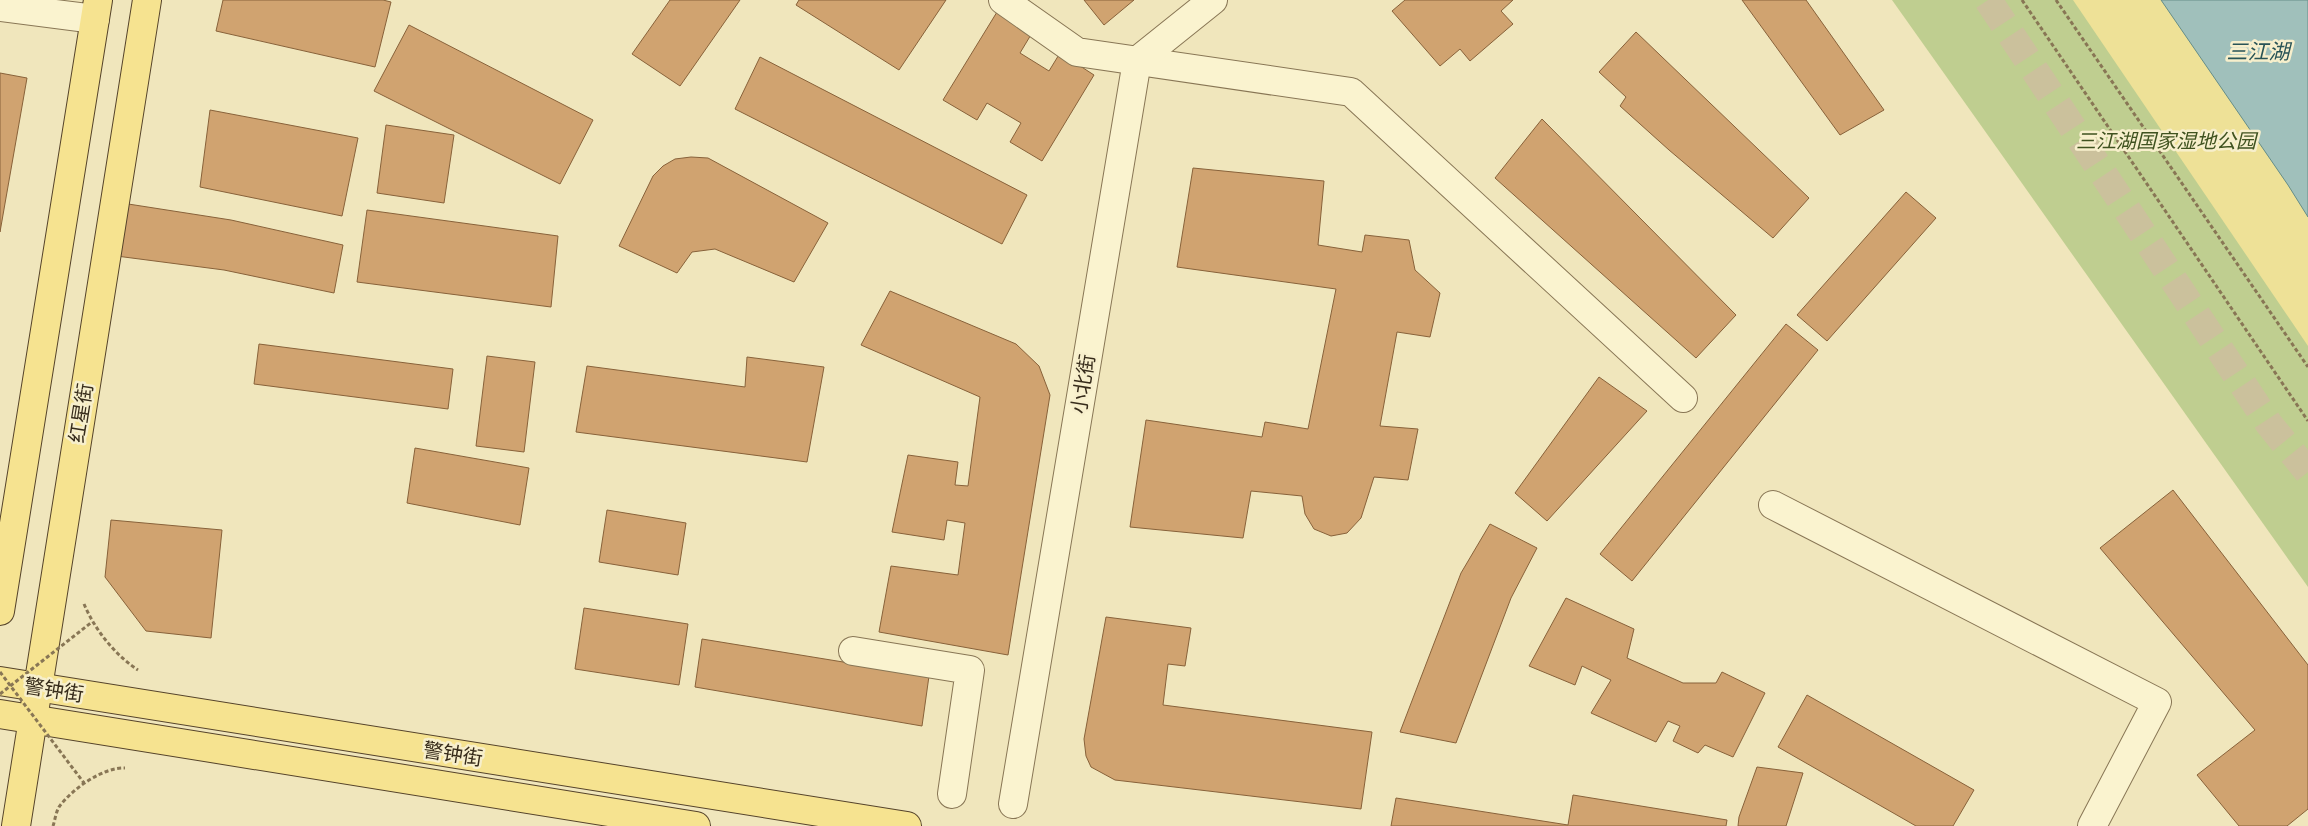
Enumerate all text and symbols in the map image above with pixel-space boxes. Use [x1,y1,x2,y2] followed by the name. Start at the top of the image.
[2227,37,2292,69] water label: 三江湖
[2076,127,2259,157] park label: 三江湖国家湿地公园
[1064,352,1103,416] street label: 小北街
[62,381,101,445] street label: 红星街
[22,671,86,710] street label: 警钟街
[421,735,485,774] street label: 警钟街

